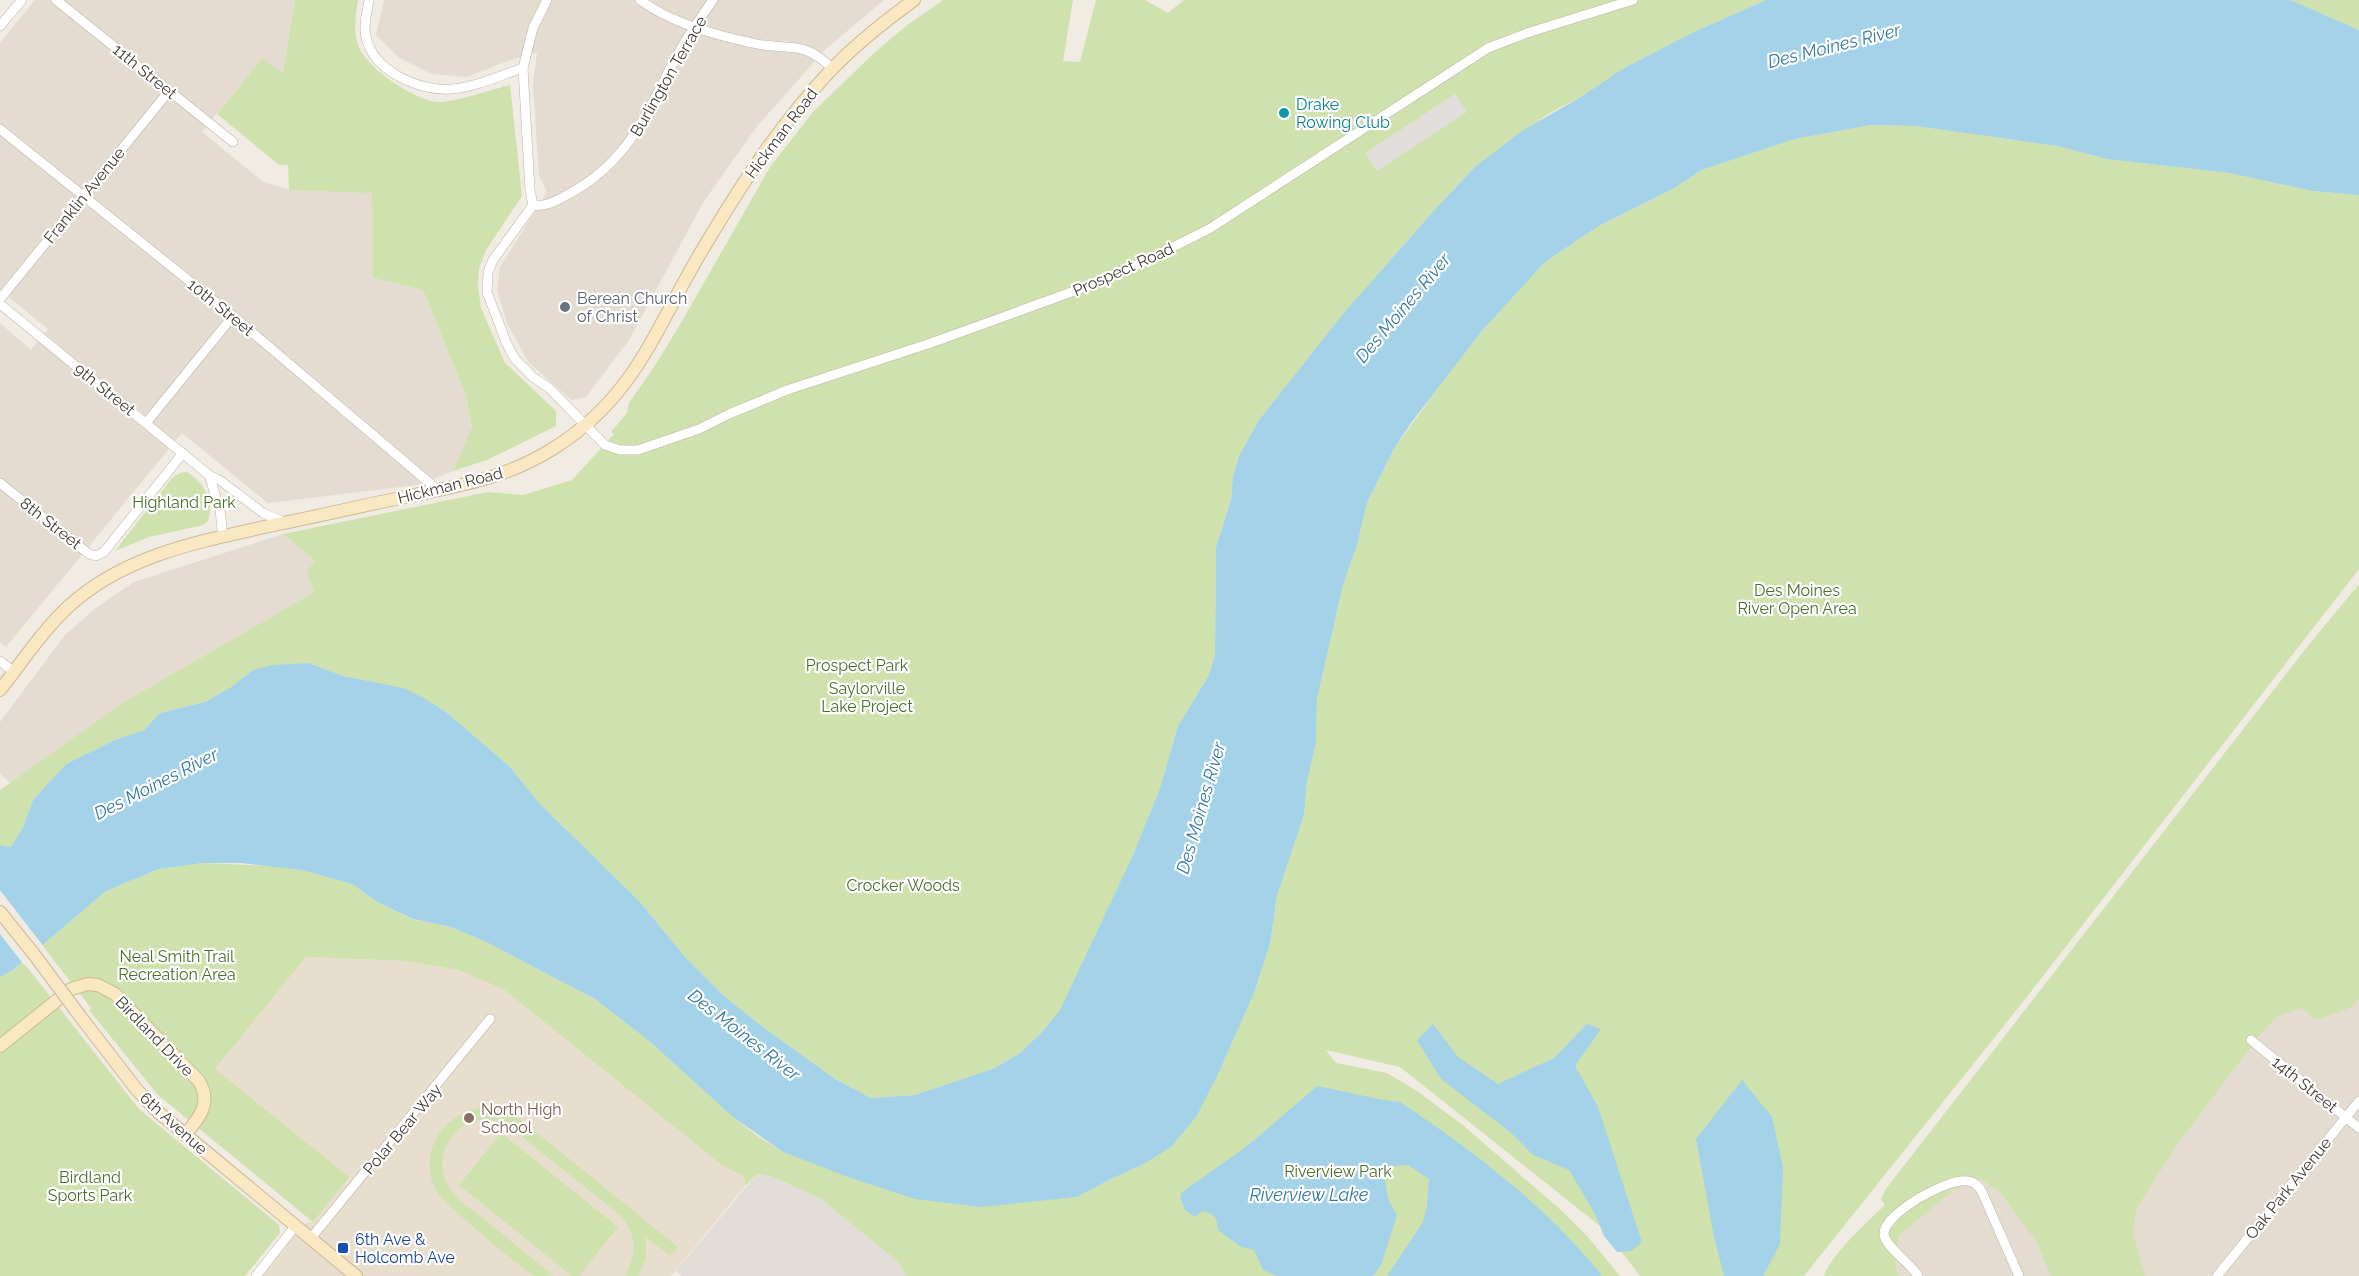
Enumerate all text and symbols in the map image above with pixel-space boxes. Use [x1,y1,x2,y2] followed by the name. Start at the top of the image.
[626,13,711,140] street label: Burlington Terrace
[1765,19,1903,72] water label: Des Moines River
[109,40,181,103] street label: 11th Street
[741,85,821,182] street label: Hickman Road
[1296,95,1390,132] place label: Drake Rowing Club
[1277,106,1291,120] marker: Drake Rowing Club
[40,144,129,247] street label: Franklin Avenue
[1070,239,1177,300] street label: Prospect Road
[1351,248,1455,367] water label: Des Moines River
[184,275,258,340] street label: 10th Street
[577,289,687,326] place label: Berean Church of Christ
[558,300,572,314] marker: Berean Church of Christ
[71,359,139,420] street label: 9th Street
[396,463,505,508] street label: Hickman Road
[132,493,236,512] park label: Highland Park
[16,494,86,554] street label: 8th Street
[1737,581,1857,618] park label: Des Moines River Open Area
[806,656,909,675] park label: Prospect Park
[821,679,913,716] park label: Saylorville Lake Project
[1172,739,1230,876] water label: Des Moines River
[90,743,222,824] water label: Des Moines River
[846,876,960,895] park label: Crocker Woods
[118,947,236,984] park label: Neal Smith Trail Recreation Area
[684,984,805,1085] water label: Des Moines River
[112,992,198,1080] street label: Birdland Drive
[2268,1052,2342,1117] street label: 14th Street
[359,1080,446,1178] street label: Polar Bear Way
[136,1088,211,1159] street label: 6th Avenue
[481,1100,562,1137] place label: North High School
[462,1111,476,1125] marker: North High School
[2241,1134,2335,1243] street label: Oak Park Avenue
[1284,1162,1392,1181] park label: Riverview Park
[48,1168,133,1205] park label: Birdland Sports Park
[1250,1184,1369,1205] water label: Riverview Lake
[355,1230,455,1267] place label: 6th Ave & Holcomb Ave
[336,1241,350,1255] marker: 6th Ave & Holcomb Ave

